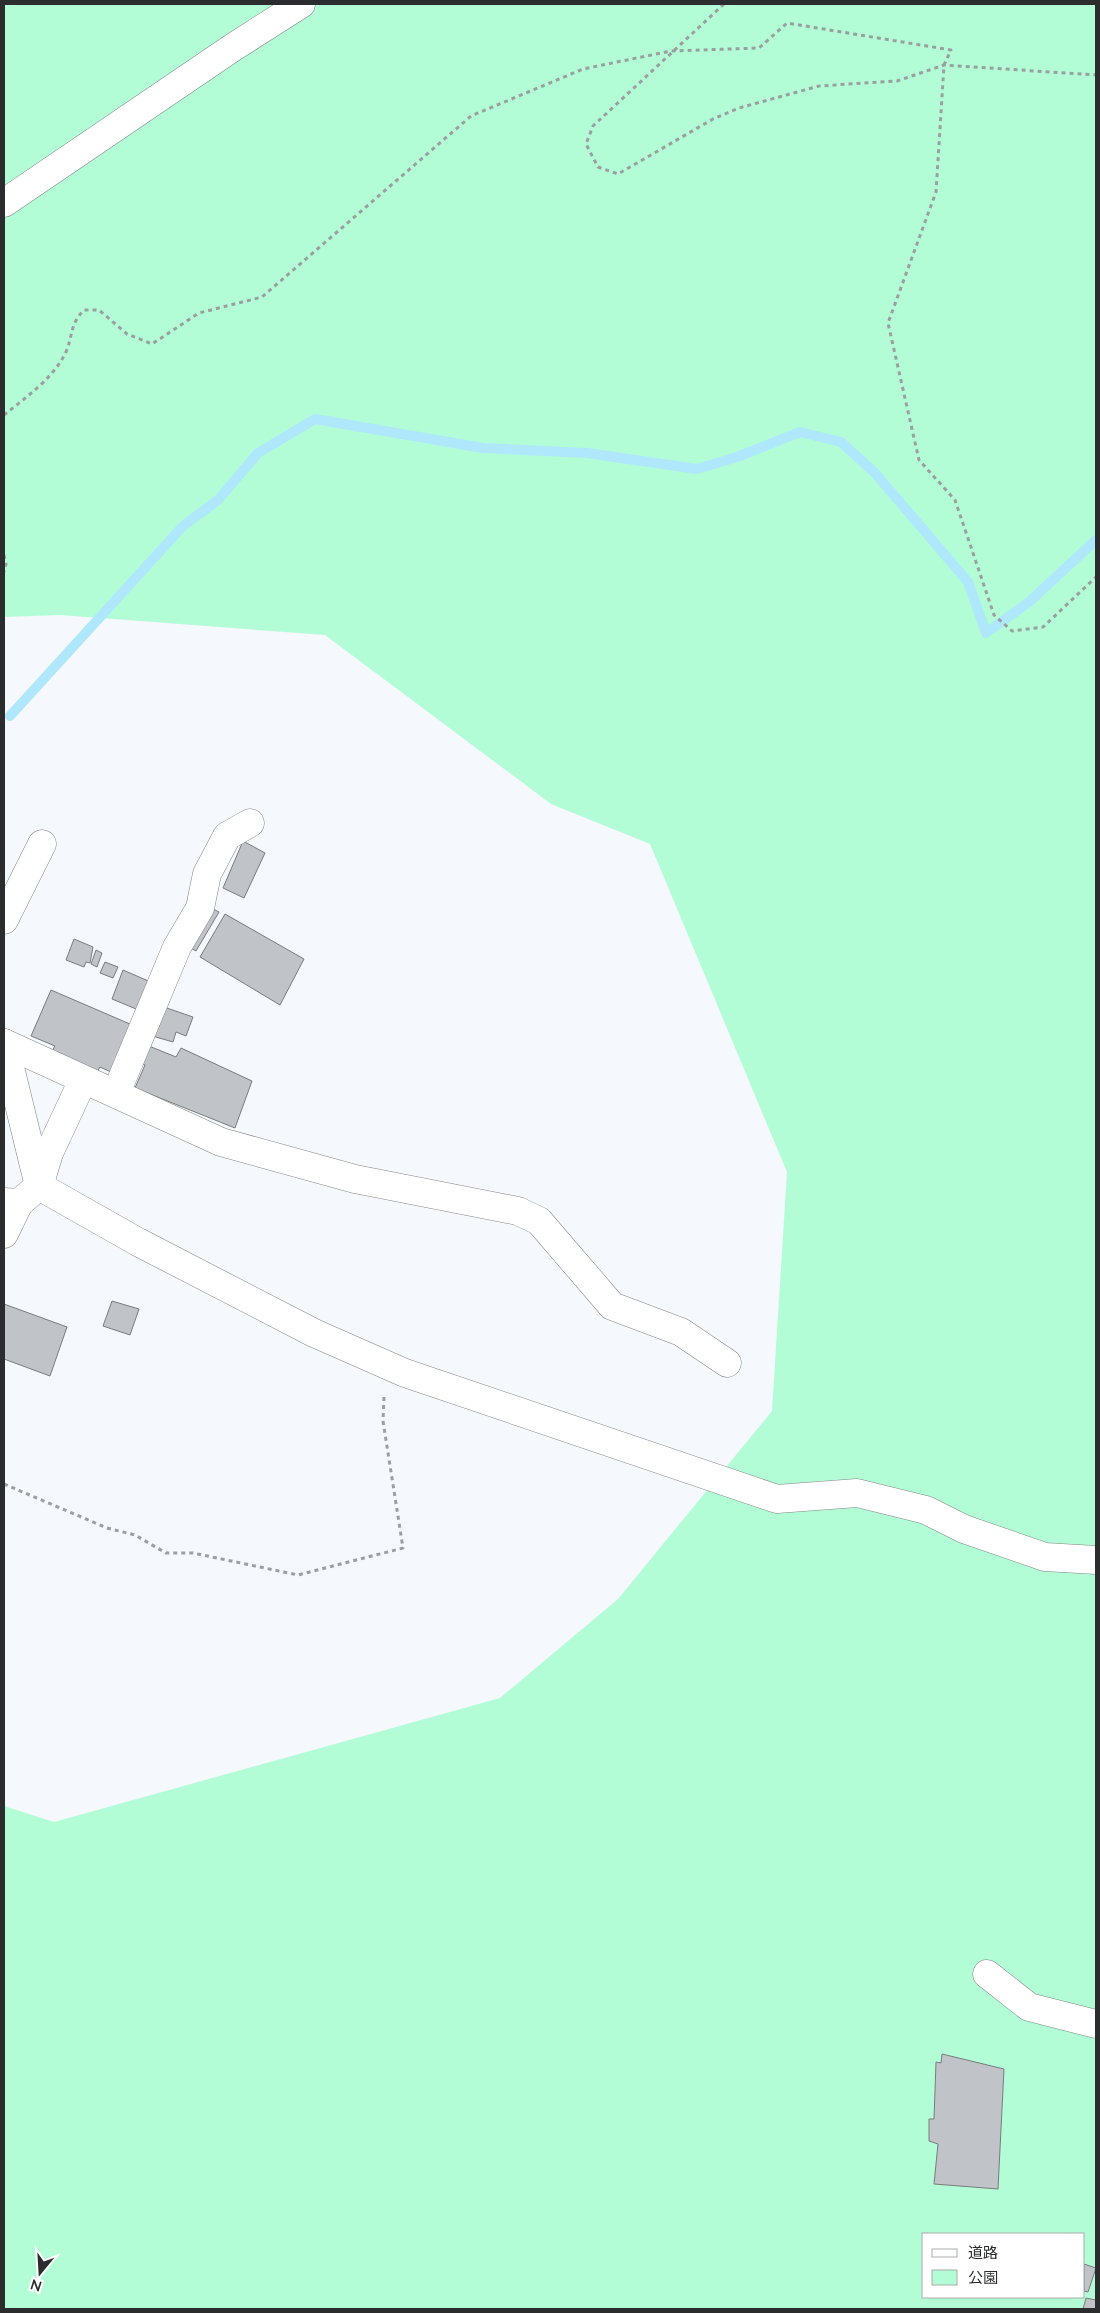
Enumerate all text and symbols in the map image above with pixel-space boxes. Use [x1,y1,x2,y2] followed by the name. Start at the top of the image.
[922,2233,1085,2298] legend
[968,2243,998,2261] text: 道路
[15,2248,65,2298] north arrow
[968,2268,998,2286] text: 公園
[28,2276,44,2296] text: N

